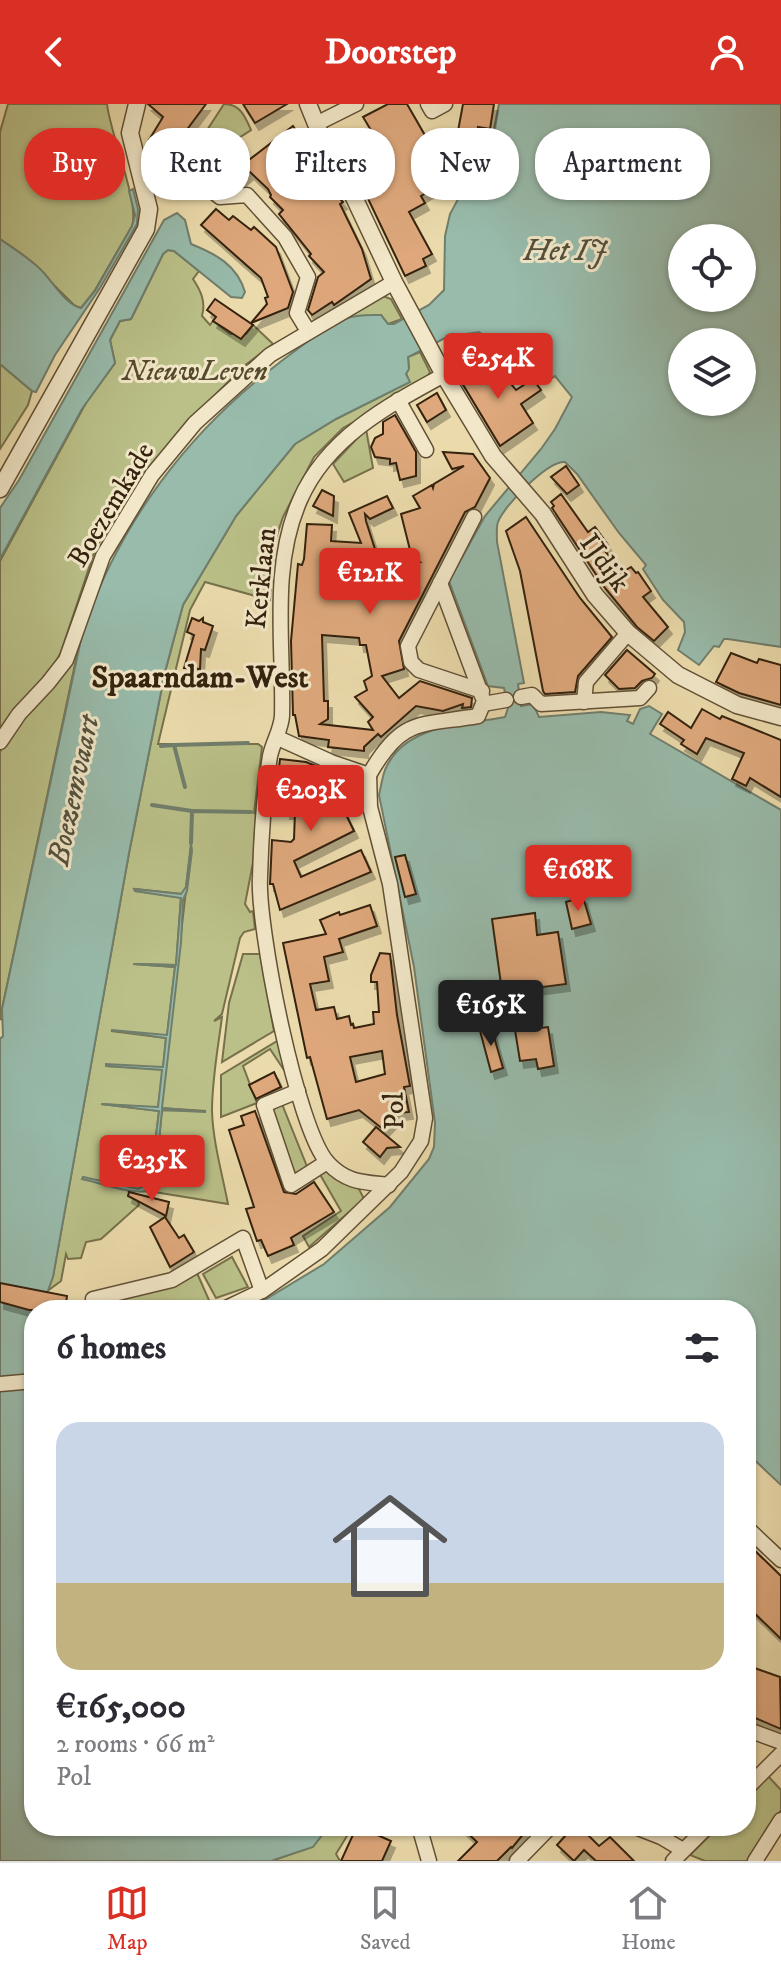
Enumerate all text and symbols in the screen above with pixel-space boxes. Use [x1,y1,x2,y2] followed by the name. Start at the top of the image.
[32,30,76,74] icon: back
[325,30,456,75] text: Doorstep
[705,30,749,74] icon: person
[24,128,125,200] chip: Buy
[141,128,250,200] chip: Rent
[266,128,395,200] chip: Filters
[411,128,519,200] chip: New
[535,128,710,200] chip: Apartment
[668,224,756,416] map controls
[668,224,756,312] button: locate
[522,233,608,270] water label: Het IJ
[668,328,756,416] button: layers
[442,333,554,401] pin: €254K
[462,342,534,375] text: €254K
[120,354,268,389] park label: NieuwLeven
[60,436,162,573] street label: Boezemkade
[239,525,284,631] street label: Kerklaan
[572,527,638,599] street label: IJdijk
[314,548,426,616] pin: €121K
[337,557,403,590] text: €121K
[91,658,309,698] district label: Spaarndam-West
[40,710,109,869] water label: Boezemvaart
[255,765,367,833] pin: €203K
[276,774,346,807] text: €203K
[522,845,634,913] pin: €168K
[543,854,613,887] text: €168K
[435,980,547,1048] pin: €165K
[456,989,526,1022] text: €165K
[377,1091,412,1130] street label: Pol
[96,1135,208,1203] pin: €235K
[118,1144,186,1177] text: €235K
[680,1326,724,1370] icon: filters
[56,1327,166,1369] text: 6 homes
[318,1474,462,1618] icon: home
[56,1686,186,1728] text: €165,000
[56,1728,215,1761] text: 2 rooms · 66 m²
[56,1761,91,1794] text: Pol
[105,1881,149,1956] tab: Map
[360,1881,411,1956] tab: Saved
[621,1881,676,1956] tab: Home

